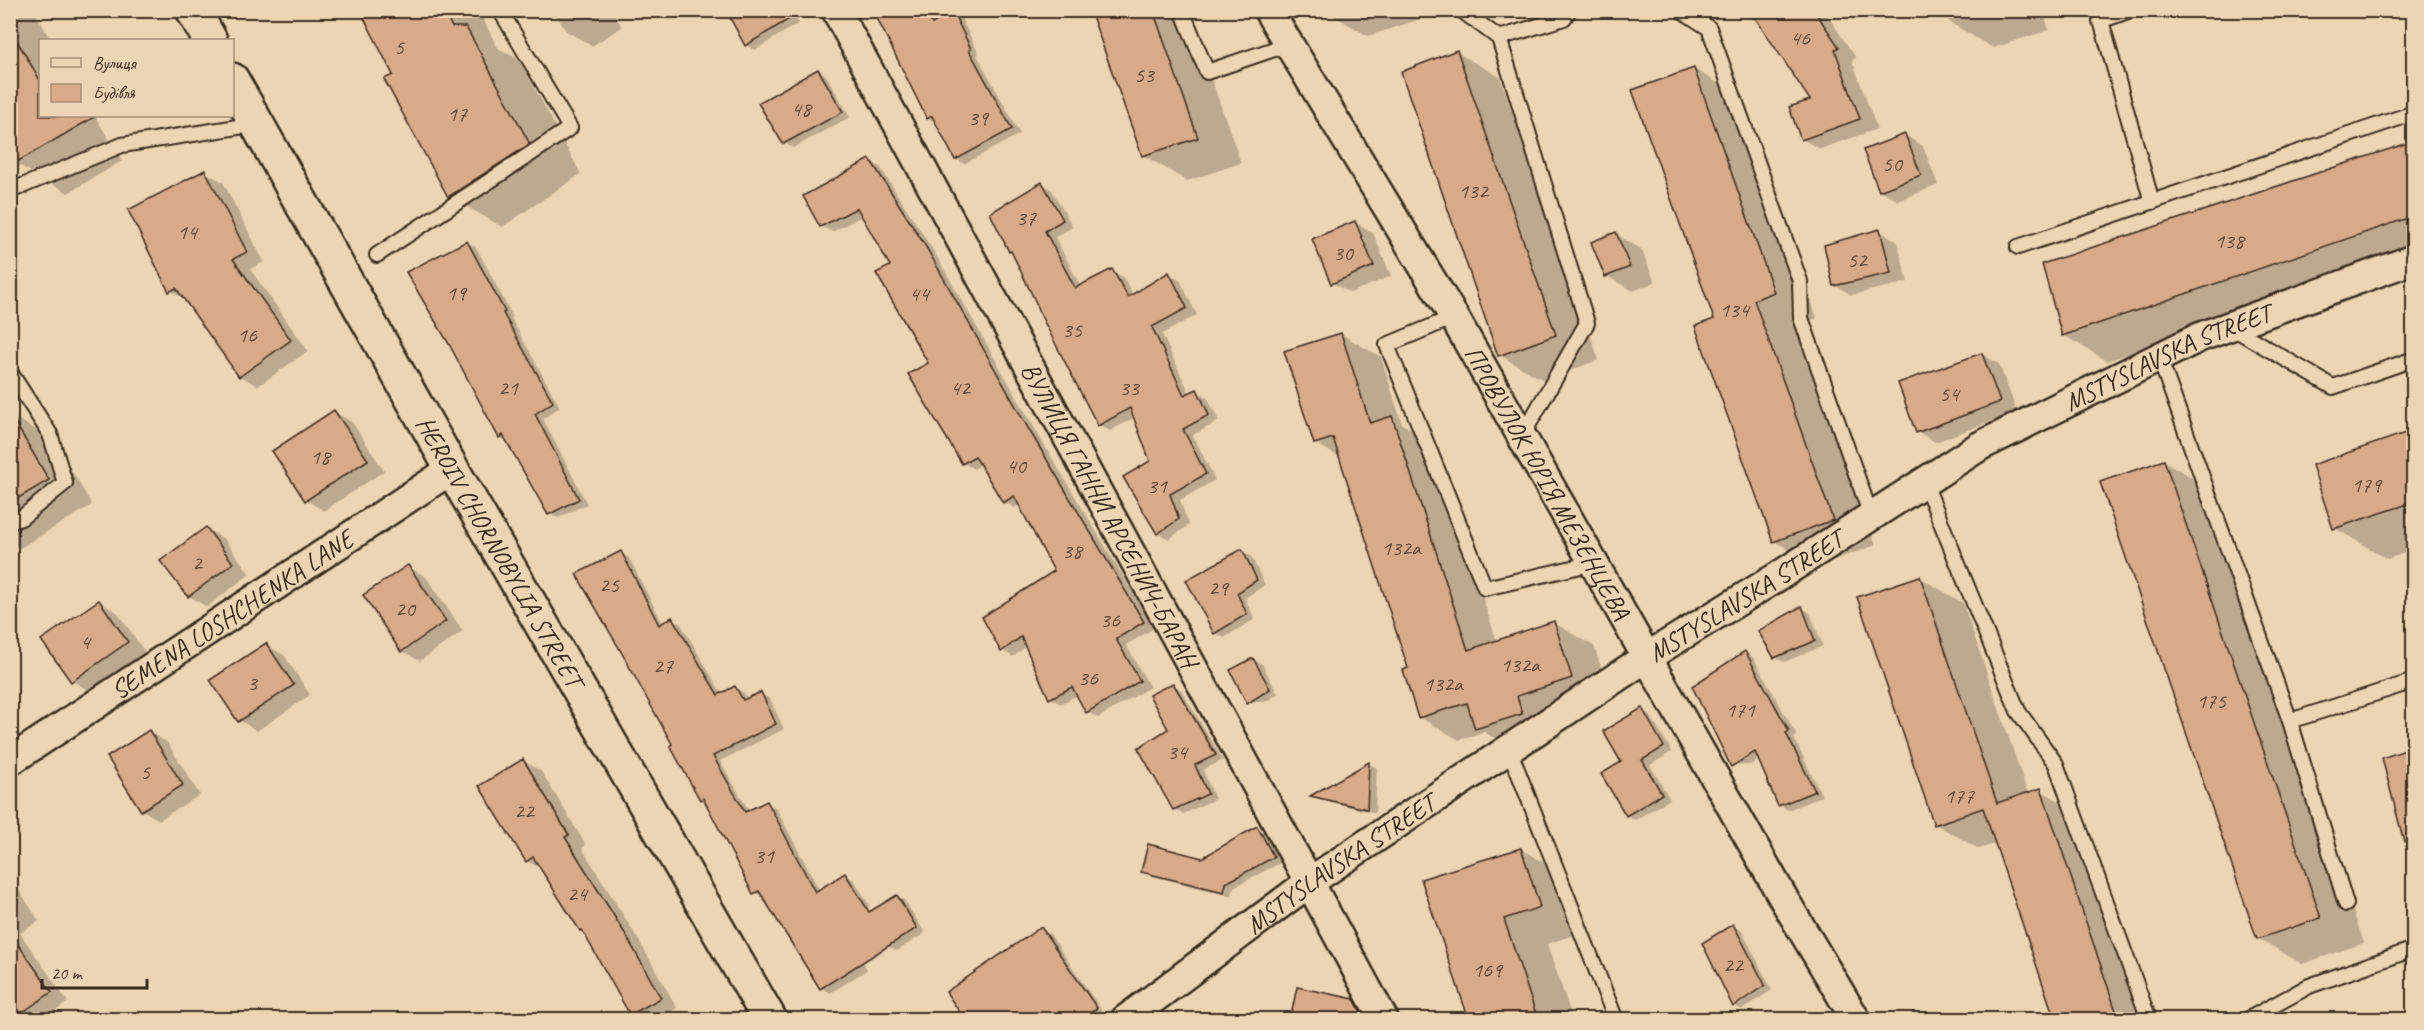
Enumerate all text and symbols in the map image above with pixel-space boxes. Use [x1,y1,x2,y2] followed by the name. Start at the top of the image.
[1790,24,1811,52] house number: 46
[394,33,405,61] house number: 5
[39,39,234,117] legend
[93,52,137,74] text: Вулиця
[1134,61,1156,89] house number: 53
[93,82,136,104] text: Будівля
[791,95,813,123] house number: 48
[447,100,468,128] house number: 17
[968,104,990,132] house number: 39
[1882,150,1904,178] house number: 50
[1458,177,1490,205] house number: 132
[1016,204,1037,232] house number: 37
[177,218,199,246] house number: 14
[2214,227,2246,255] house number: 138
[1333,239,1355,267] house number: 30
[1847,246,1869,274] house number: 52
[446,279,468,307] house number: 19
[909,280,931,308] house number: 44
[2059,295,2280,419] street label: MSTYSLAVSKA STREET
[1719,296,1751,324] house number: 134
[1062,316,1083,344] house number: 35
[237,321,258,349] house number: 16
[1457,340,1638,626] street label: ПРОВУЛОК ЮРІЯ МЕЗЕНЦЕВА
[1013,357,1207,676] street label: ВУЛИЦЯ ГАННИ АРСЕНИЧ-БАРАН
[498,374,519,402] house number: 21
[950,374,972,402] house number: 42
[1119,374,1141,402] house number: 33
[1939,380,1961,408] house number: 54
[408,410,593,698] street label: HEROIV CHORNOBYLIA STREET
[310,443,332,471] house number: 18
[1006,452,1028,480] house number: 40
[2351,471,2383,499] house number: 179
[1147,472,1168,500] house number: 31
[1642,520,1854,669] street label: MSTYSLAVSKA STREET
[105,521,363,707] street label: SEMENA LOSHCHENKA LANE
[1381,534,1422,562] house number: 132а
[1062,537,1084,565] house number: 38
[192,549,204,577] house number: 2
[599,571,620,599] house number: 25
[1208,574,1230,602] house number: 29
[395,595,417,623] house number: 20
[1100,606,1121,634] house number: 36
[80,628,92,656] house number: 4
[1500,651,1541,679] house number: 132а
[653,652,674,680] house number: 27
[1078,664,1099,692] house number: 36
[247,669,259,697] house number: 3
[1423,670,1464,698] house number: 132а
[2196,687,2227,715] house number: 175
[1725,696,1756,724] house number: 171
[1167,738,1189,766] house number: 34
[140,758,151,786] house number: 5
[1944,782,1975,810] house number: 177
[1239,784,1446,941] street label: MSTYSLAVSKA STREET
[514,797,536,825] house number: 22
[754,842,775,870] house number: 31
[567,880,589,908] house number: 24
[1723,951,1745,979] house number: 22
[42,952,147,990] scale bar
[1472,956,1504,984] house number: 169
[51,962,84,984] text: 20 m

